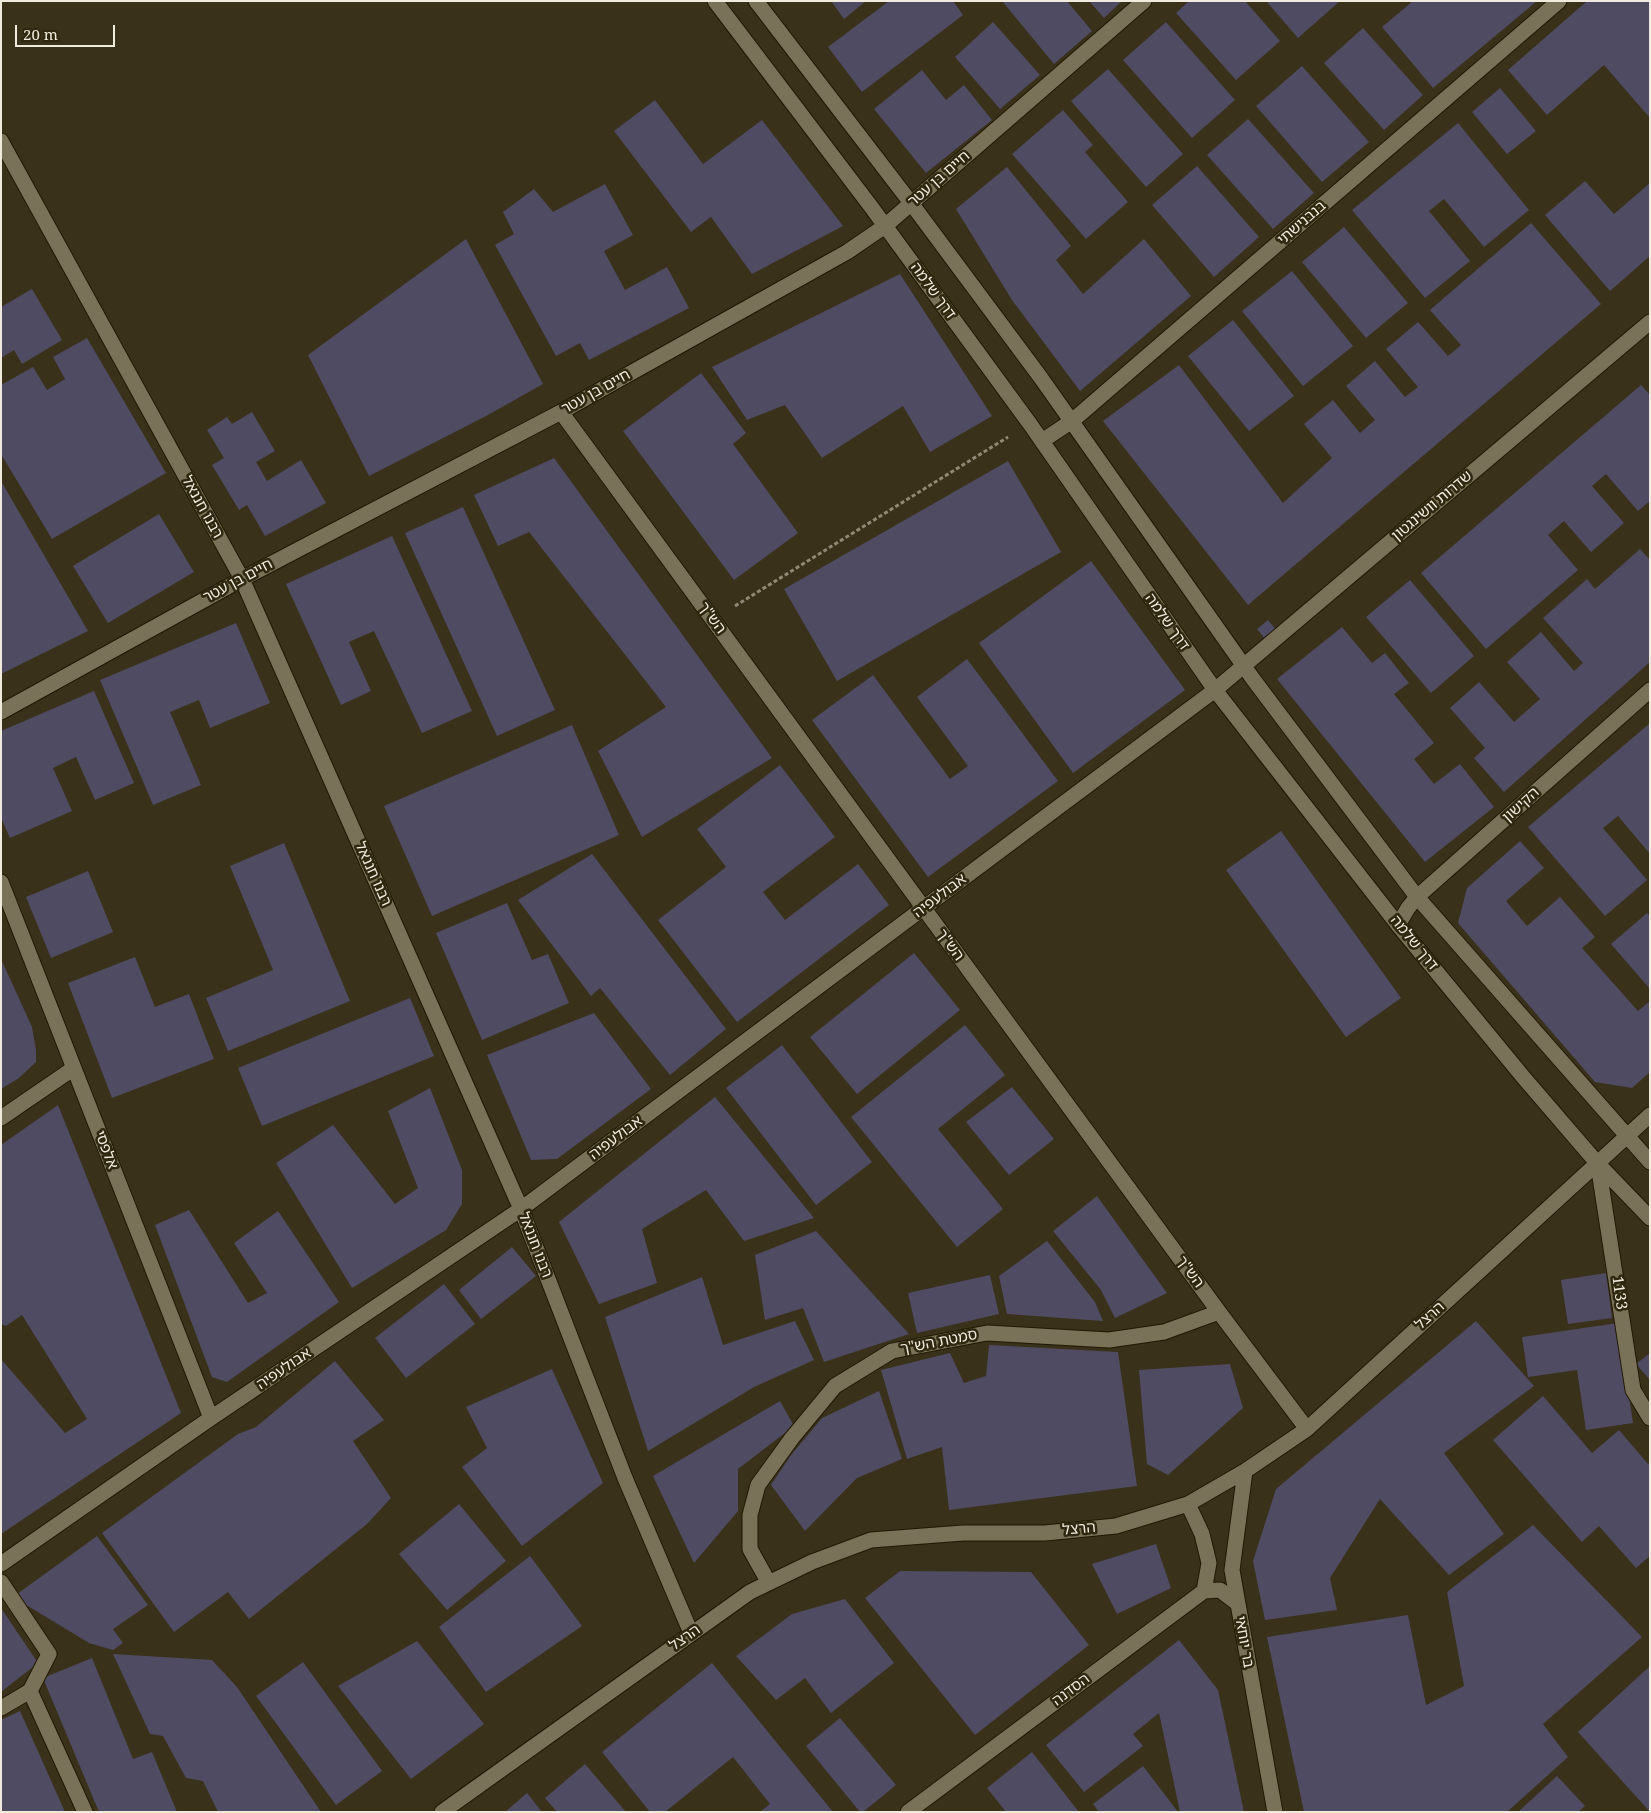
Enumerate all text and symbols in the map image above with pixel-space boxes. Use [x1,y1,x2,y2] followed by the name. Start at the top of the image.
[18,15,118,47] scale bar
[23,24,58,44] text: 20 m
[904,147,974,211] street label: חיים בן עטר
[1274,197,1330,249] street label: בנבנישתי
[907,259,959,323] street label: דרך שלמה
[558,366,634,418] street label: חיים בן עטר
[1388,467,1476,545] street label: שדרות וושינגטון
[178,473,226,541] street label: רבנו חננאל
[200,555,276,607] street label: חיים בן עטר
[1141,590,1193,654] street label: דרך שלמה
[695,599,729,637] street label: הש"ך
[1499,784,1543,826] street label: הקישון
[351,839,395,909] street label: רבנו חננאל
[910,870,970,922] street label: אבולעפיה
[1386,912,1442,974] street label: דרך שלמה
[933,926,967,964] street label: הש"ך
[586,1112,646,1164] street label: אבולעפיה
[90,1128,122,1172] street label: אלפסי
[514,1210,556,1280] street label: רבנו חננאל
[1173,1253,1207,1291] street label: הש"ך
[1608,1275,1630,1311] street label: 1133
[1412,1298,1448,1334] street label: הרצל
[899,1326,979,1358] street label: סמטת הש"ך
[253,1344,315,1394] street label: אבולעפיה
[1062,1519,1096,1539] street label: הרצל
[1231,1615,1257,1669] street label: בר יוחאי
[666,1621,704,1655] street label: הרצל
[1049,1670,1093,1710] street label: הסדנה

